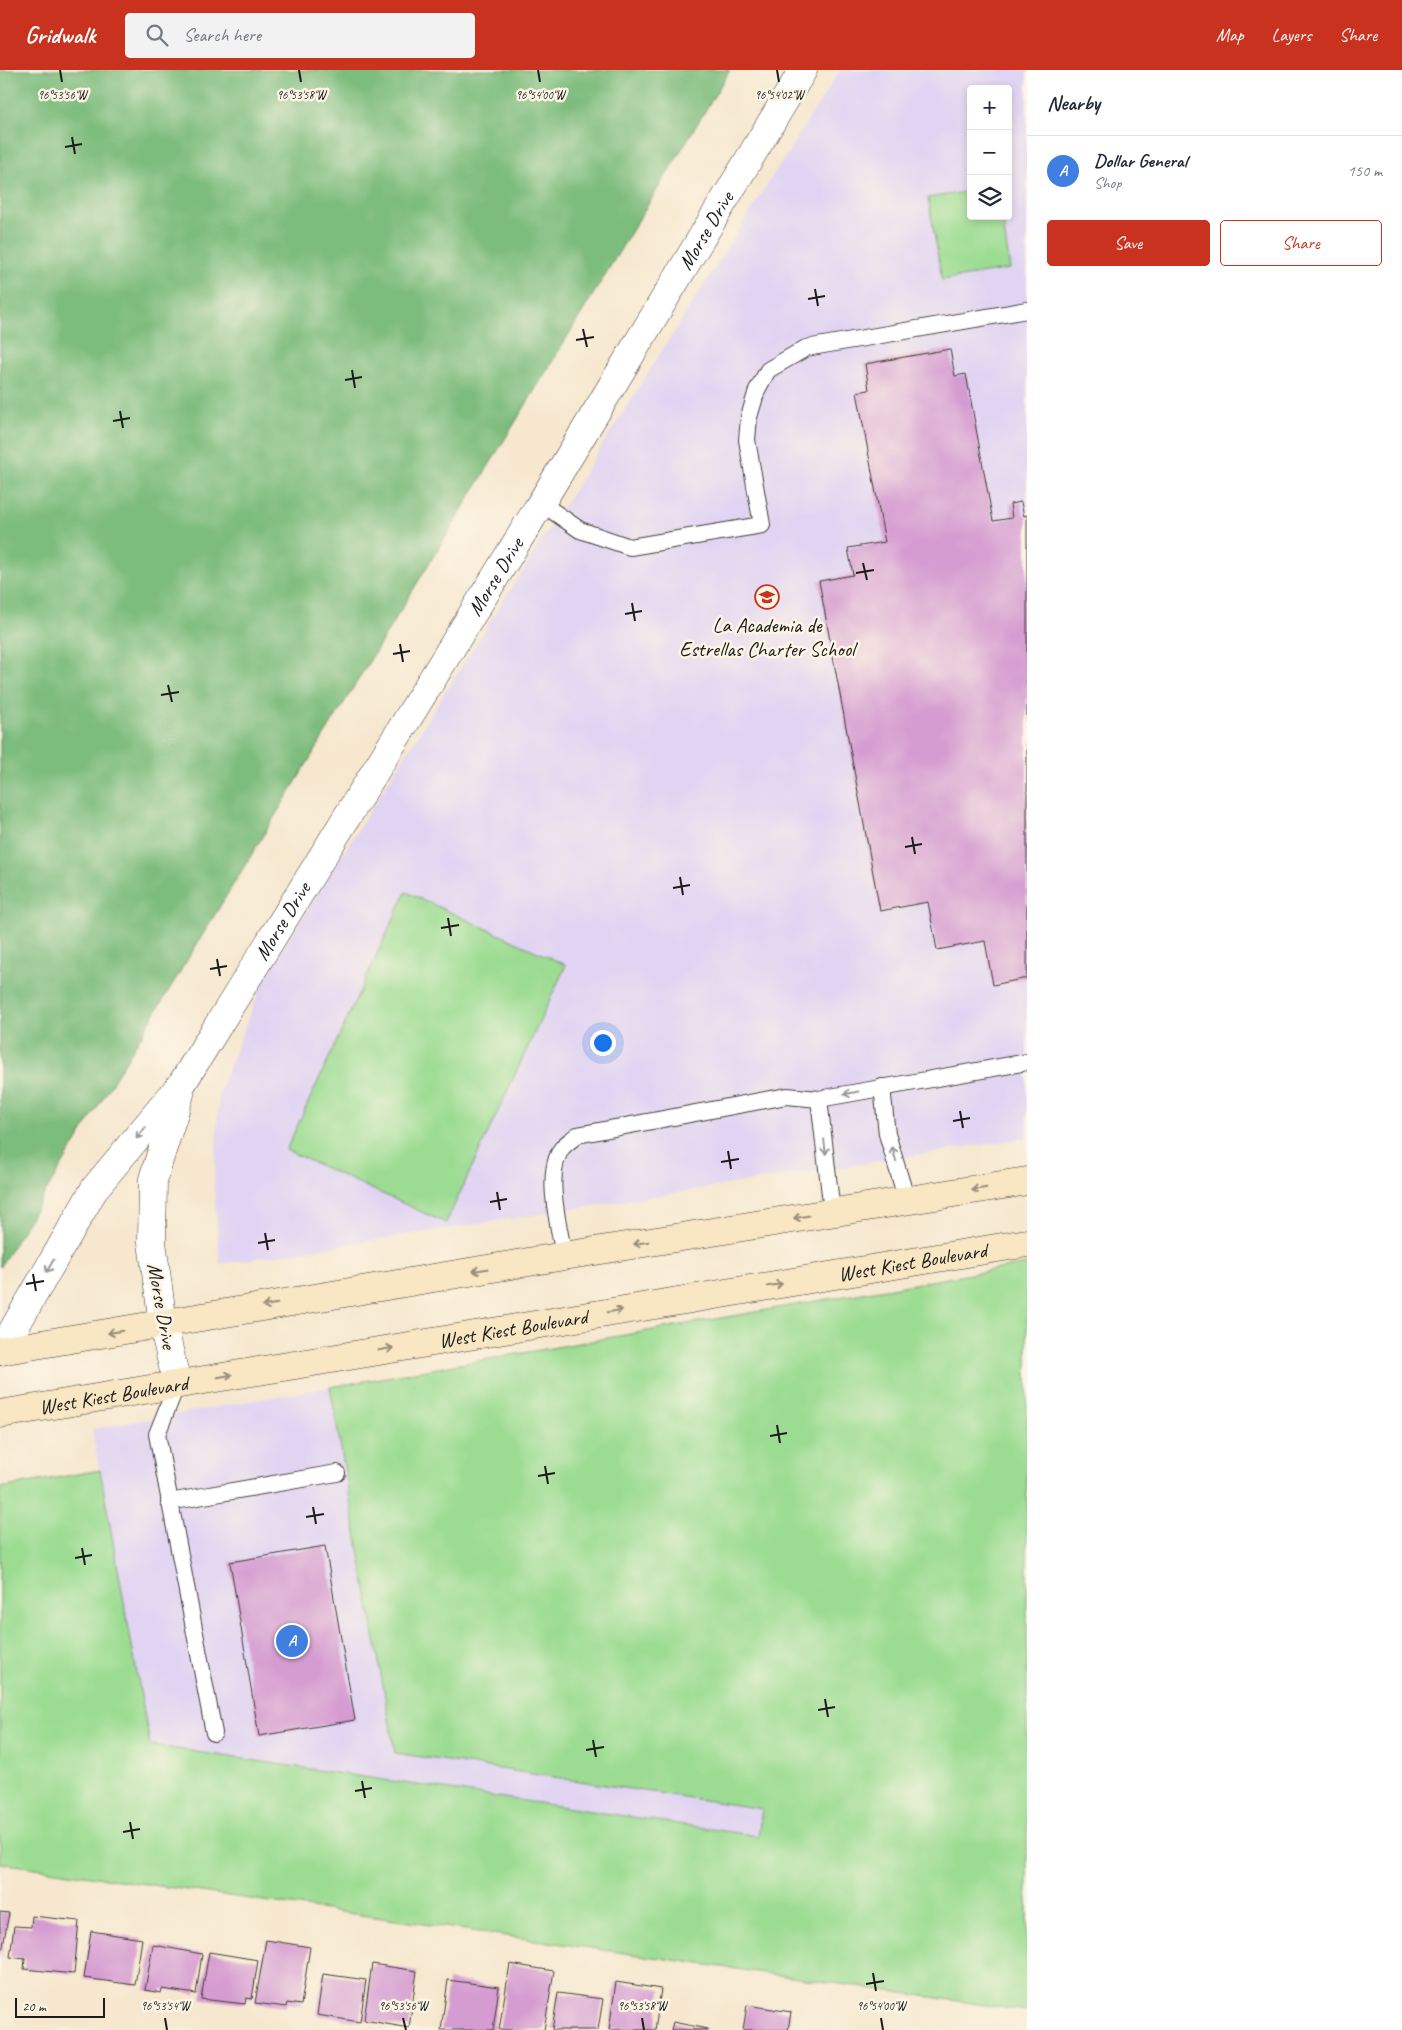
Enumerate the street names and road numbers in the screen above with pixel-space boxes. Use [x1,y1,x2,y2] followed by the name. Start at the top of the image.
[672,185,740,274] street label: Morse Drive
[462,531,530,620] street label: Morse Drive
[249,876,317,965] street label: Morse Drive
[836,1236,992,1287] street label: West Kiest Boulevard
[142,1261,183,1353] street label: Morse Drive
[437,1303,593,1354] street label: West Kiest Boulevard
[37,1369,193,1420] street label: West Kiest Boulevard

